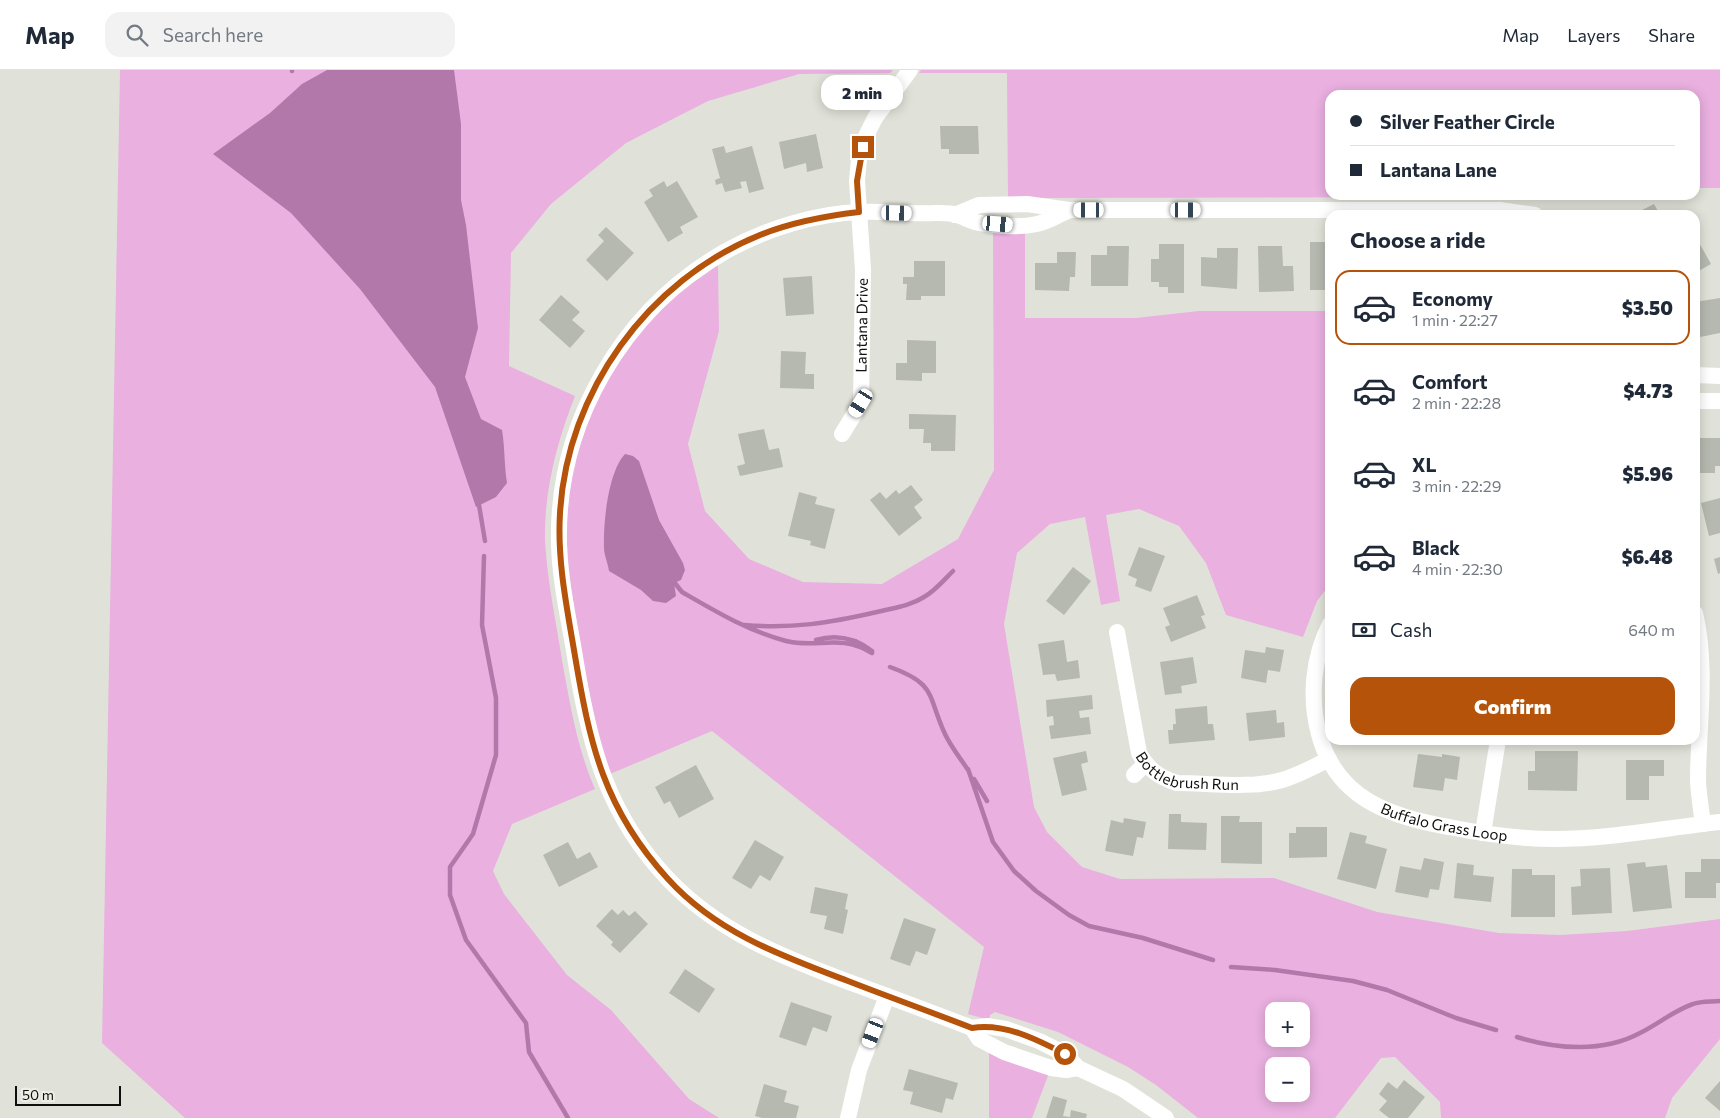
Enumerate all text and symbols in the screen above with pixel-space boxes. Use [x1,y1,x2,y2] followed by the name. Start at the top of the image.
[105,12,455,57] search box
[25,20,75,49] text: Map
[123,21,151,49] icon: search
[163,23,263,46] text: Search here
[1502,24,1539,46] text: Map
[1567,24,1620,46] text: Layers
[1648,24,1695,46] text: Share
[822,75,904,110] callout: 2 min
[842,83,882,102] text: 2 min
[1380,110,1555,133] text: Silver Feather Circle
[852,136,874,158] route end
[1380,158,1497,181] text: Lantana Lane
[1074,203,1104,218] car
[1171,203,1201,218] car
[881,205,912,221] car
[982,215,1013,233] car
[1350,226,1485,253] text: Choose a ride
[851,278,871,373] street label: Lantana Drive
[1352,285,1397,330] icon: car
[1412,287,1493,310] text: Economy
[1622,296,1673,319] text: $3.50
[1412,310,1498,329] text: 1 min · 22:27
[1352,368,1397,413] icon: car
[1412,370,1488,393] text: Comfort
[1623,379,1673,402] text: $4.73
[846,386,875,420] car
[1412,393,1501,412] text: 2 min · 22:28
[1352,451,1397,496] icon: car
[1412,453,1437,476] text: XL
[1622,462,1673,485] text: $5.96
[1412,476,1501,495] text: 3 min · 22:29
[1352,534,1397,579] icon: car
[1412,536,1460,559] text: Black
[1621,545,1673,568] text: $6.48
[1412,559,1503,578] text: 4 min · 22:30
[1350,616,1378,644] icon: cash
[1390,618,1432,641] text: Cash
[1628,620,1675,639] text: 640 m
[1350,677,1675,735] button: Confirm
[1132,748,1239,793] street label: Bottlebrush Run
[1378,799,1509,844] street label: Buffalo Grass Loop
[1265,1002,1310,1102] map controls
[1265,1002,1310,1047] button: +
[860,1016,885,1050] car
[1054,1043,1076,1065] route start
[1265,1057,1310,1102] button: −
[15,1083,121,1106] scale bar
[22,1086,54,1103] text: 50 m

